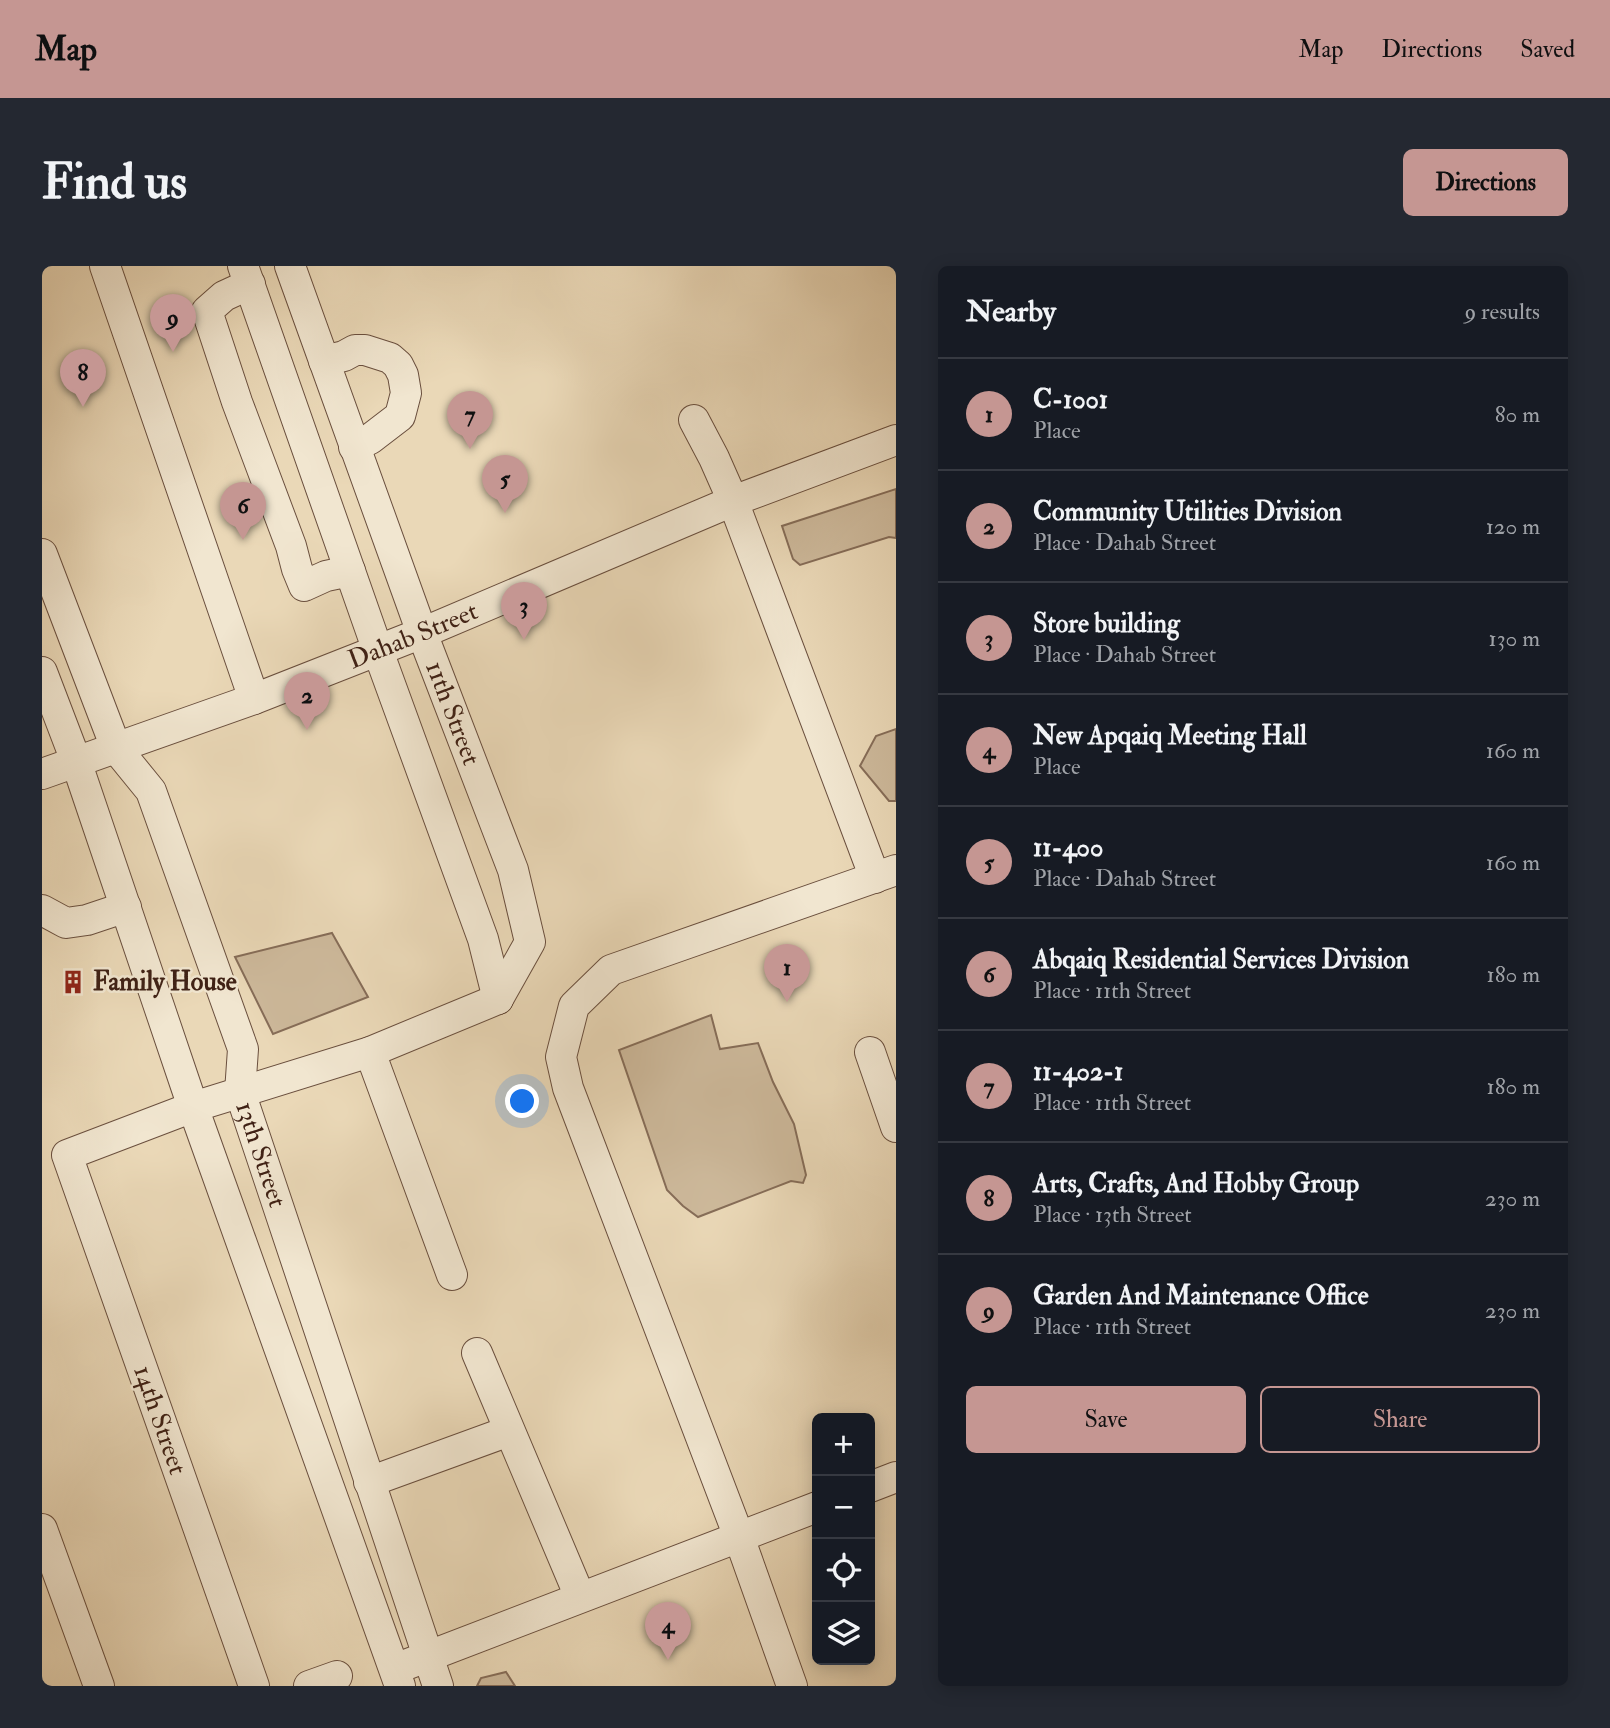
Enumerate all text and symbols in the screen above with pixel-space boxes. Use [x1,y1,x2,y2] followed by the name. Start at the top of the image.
[35,29,97,70] text: Map
[1298,34,1343,65] text: Map
[1381,34,1482,65] text: Directions
[1520,34,1575,65] text: Saved
[1403,149,1568,216] button: Directions
[42,152,187,213] text: Find us
[966,293,1056,330] text: Nearby
[150,294,196,352] pin: 9
[1464,297,1540,326] text: 9 results
[60,349,106,407] pin: 8
[1033,384,1108,416] text: C-1001
[447,391,493,449] pin: 7
[985,400,993,429] text: 1
[1495,400,1540,429] text: 80 m
[1033,416,1081,445] text: Place
[482,455,528,513] pin: 5
[220,482,266,540] pin: 6
[1033,496,1342,528] text: Community Utilities Division
[983,512,995,541] text: 2
[1486,512,1540,541] text: 120 m
[1033,528,1216,557] text: Place · Dahab Street
[501,582,547,640] pin: 3
[344,595,483,676] street label: Dahab Street
[1033,608,1180,640] text: Store building
[985,624,993,653] text: 3
[1488,624,1540,653] text: 130 m
[1033,640,1216,669] text: Place · Dahab Street
[418,657,487,770] street label: 11th Street
[284,672,330,730] pin: 2
[1033,720,1307,752] text: New Apqaiq Meeting Hall
[983,736,995,765] text: 4
[1486,736,1540,765] text: 160 m
[1033,752,1081,781] text: Place
[1033,832,1103,864] text: 11-400
[984,848,994,877] text: 5
[1486,848,1540,877] text: 160 m
[1033,864,1216,893] text: Place · Dahab Street
[764,944,810,1002] pin: 1
[1033,944,1409,976] text: Abqaiq Residential Services Division
[983,960,995,989] text: 6
[1487,960,1540,989] text: 180 m
[93,966,237,999] place label: Family House
[59,968,87,996] building icon: Family House
[1033,976,1191,1005] text: Place · 11th Street
[1033,1056,1123,1088] text: 11-402-1
[984,1072,994,1101] text: 7
[1487,1072,1540,1101] text: 180 m
[505,1084,539,1118] your location
[1033,1088,1191,1117] text: Place · 11th Street
[228,1098,293,1212] street label: 13th Street
[1033,1168,1359,1200] text: Arts, Crafts, And Hobby Group
[984,1184,994,1213] text: 8
[1485,1184,1540,1213] text: 230 m
[1033,1200,1192,1229] text: Place · 13th Street
[1033,1280,1369,1312] text: Garden And Maintenance Office
[983,1296,995,1325] text: 9
[1485,1296,1540,1325] text: 230 m
[1033,1312,1191,1341] text: Place · 11th Street
[126,1361,194,1479] street label: 14th Street
[966,1386,1246,1453] button: Save
[1260,1386,1540,1453] button: Share
[812,1413,875,1665] map controls
[812,1413,875,1476] button: +
[812,1476,875,1539] button: −
[812,1539,875,1602] button: locate
[645,1602,691,1660] pin: 4
[812,1602,875,1665] button: layers

